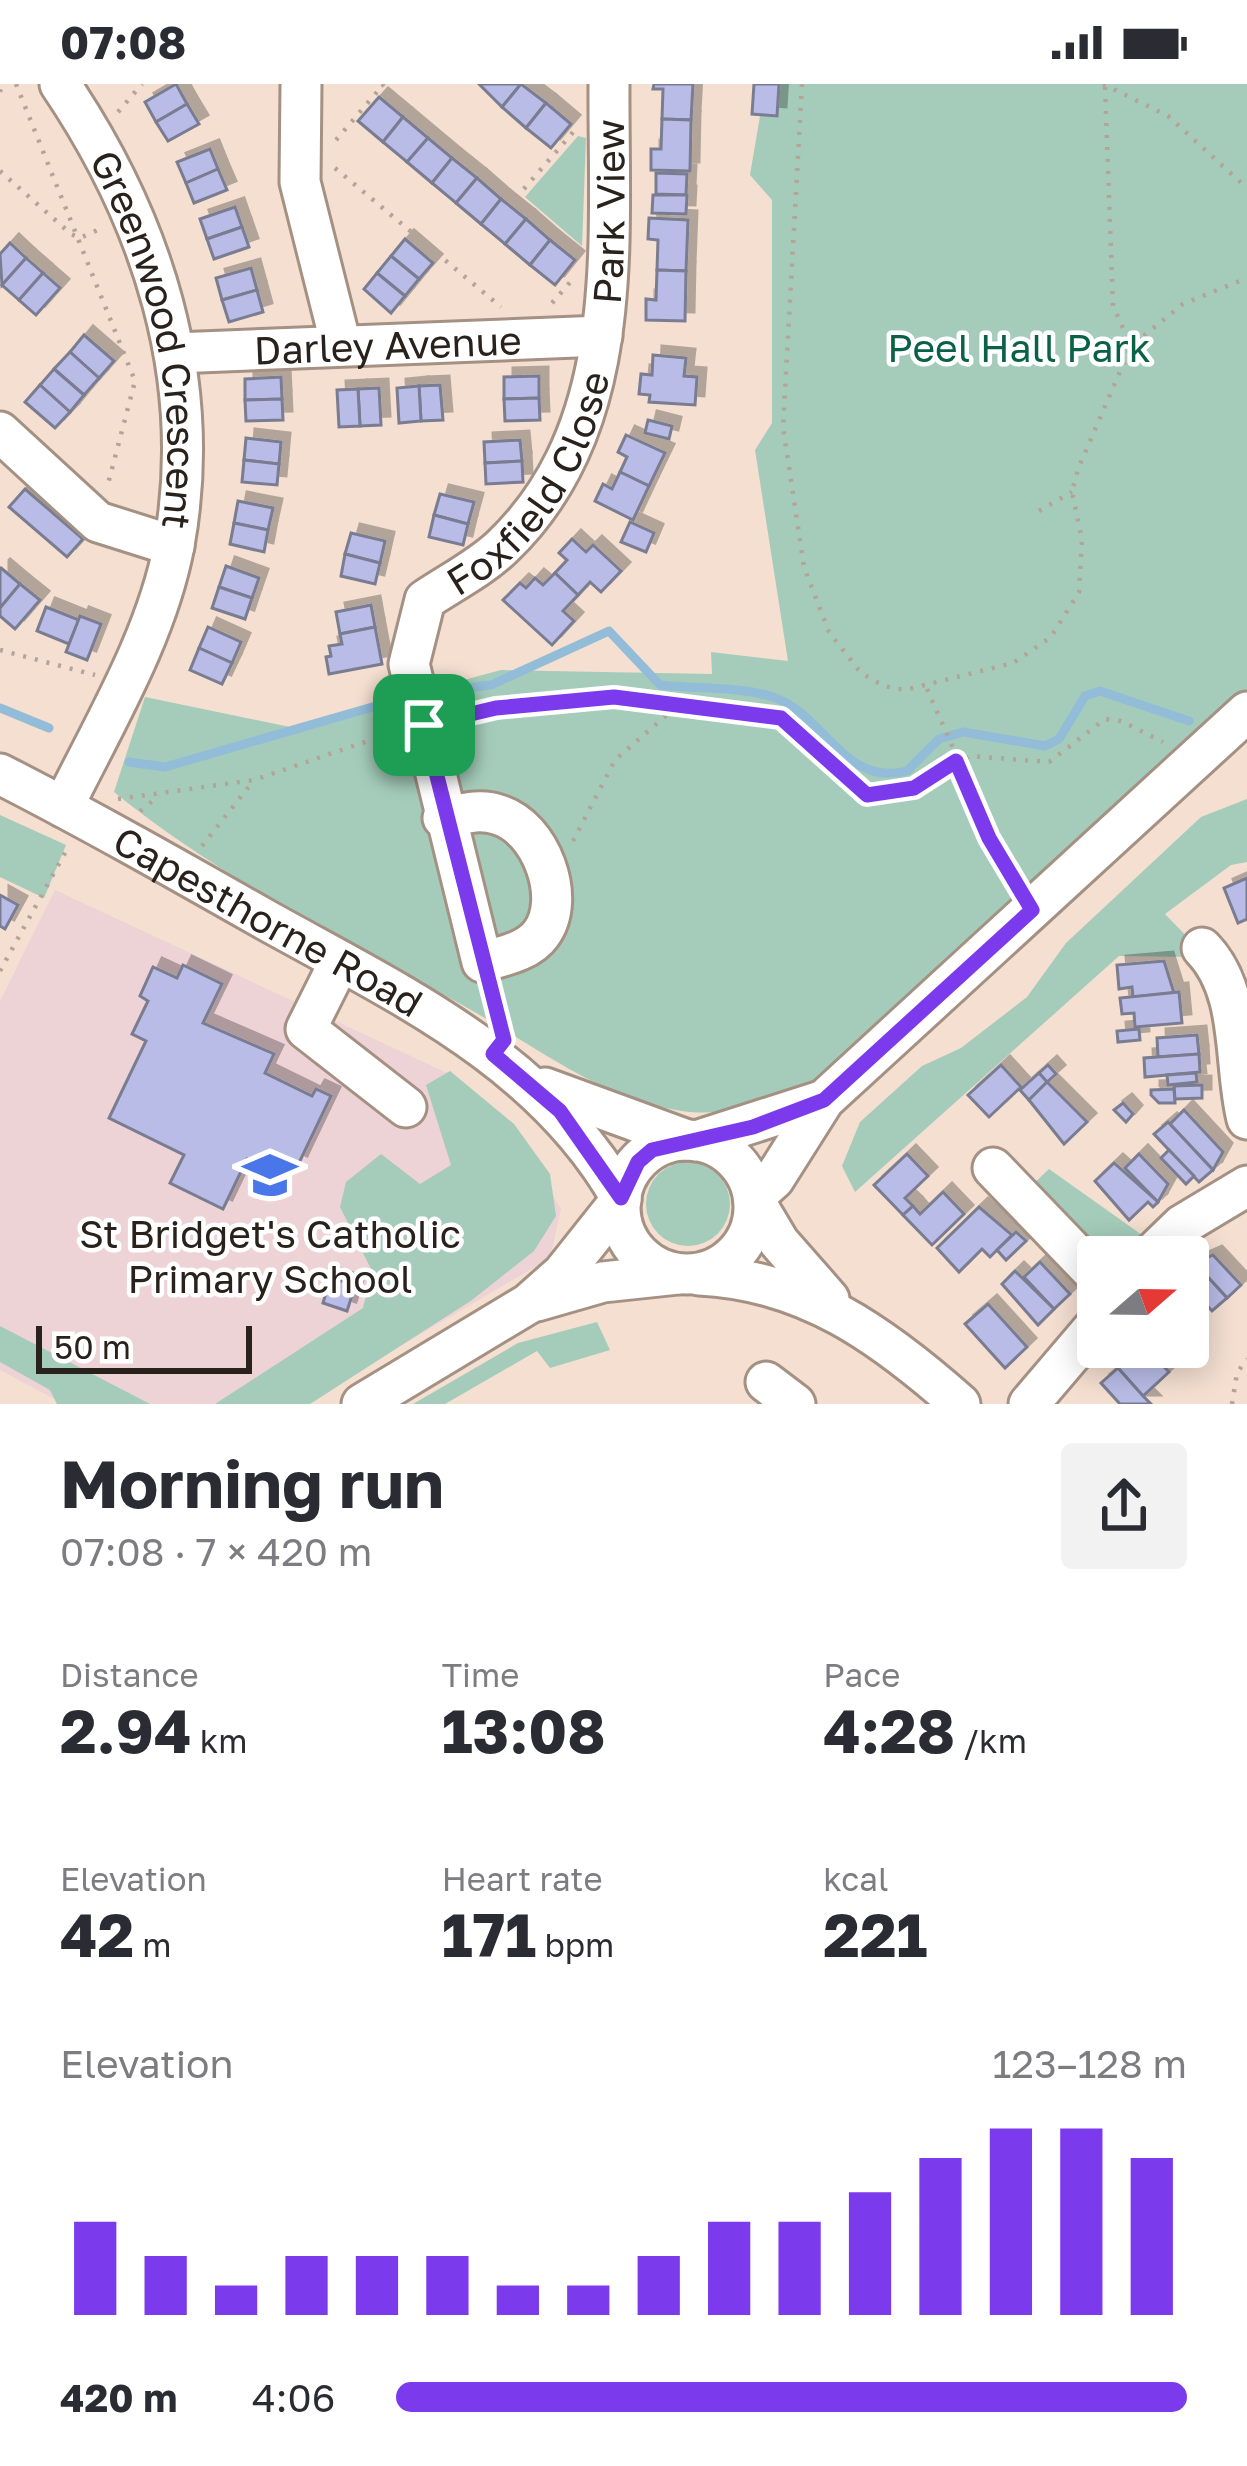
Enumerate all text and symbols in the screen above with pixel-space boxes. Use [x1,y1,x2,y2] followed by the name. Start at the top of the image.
[60,15,186,69] text: 07:08
[582,119,633,306] street label: Park View
[81,142,206,532] street label: Greenwood Crescent
[253,316,523,373] street label: Darley Avenue
[887,324,1151,371] park label: Peel Hall Park
[438,366,618,604] street label: Foxfield Close
[373,674,475,776] pin
[391,692,457,758] icon: arrive
[106,816,431,1026] street label: Capesthorne Road
[241,1146,299,1204] school or university icon: St Bridget's Catholic Primary School
[79,1210,461,1302] place label: St Bridget's Catholic Primary School
[1077,1236,1209,1368] north arrow
[1077,1236,1209,1368] map controls
[36,1320,252,1373] scale bar
[54,1327,131,1366] text: 50 m
[60,1443,444,1523] text: Morning run
[1061,1443,1187,1569] button: share
[60,1528,372,1575] text: 07:08 · 7 × 420 m
[60,1655,199,1694] text: Distance
[442,1655,519,1694] text: Time
[823,1655,900,1694] text: Pace
[60,1694,191,1766] text: 2.94
[442,1694,606,1766] text: 13:08
[823,1694,955,1766] text: 4:28
[191,1721,248,1760] text: km
[955,1721,1027,1760] text: /km
[60,1859,207,1898] text: Elevation
[442,1859,603,1898] text: Heart rate
[823,1859,889,1898] text: kcal
[60,1898,134,1970] text: 42
[442,1898,536,1970] text: 171
[823,1898,927,1970] text: 221
[134,1925,172,1964] text: m
[536,1925,614,1964] text: bpm
[60,2040,233,2087] text: Elevation
[992,2040,1187,2087] text: 123–128 m
[60,2374,177,2421] text: 420 m
[252,2374,335,2421] text: 4:06

